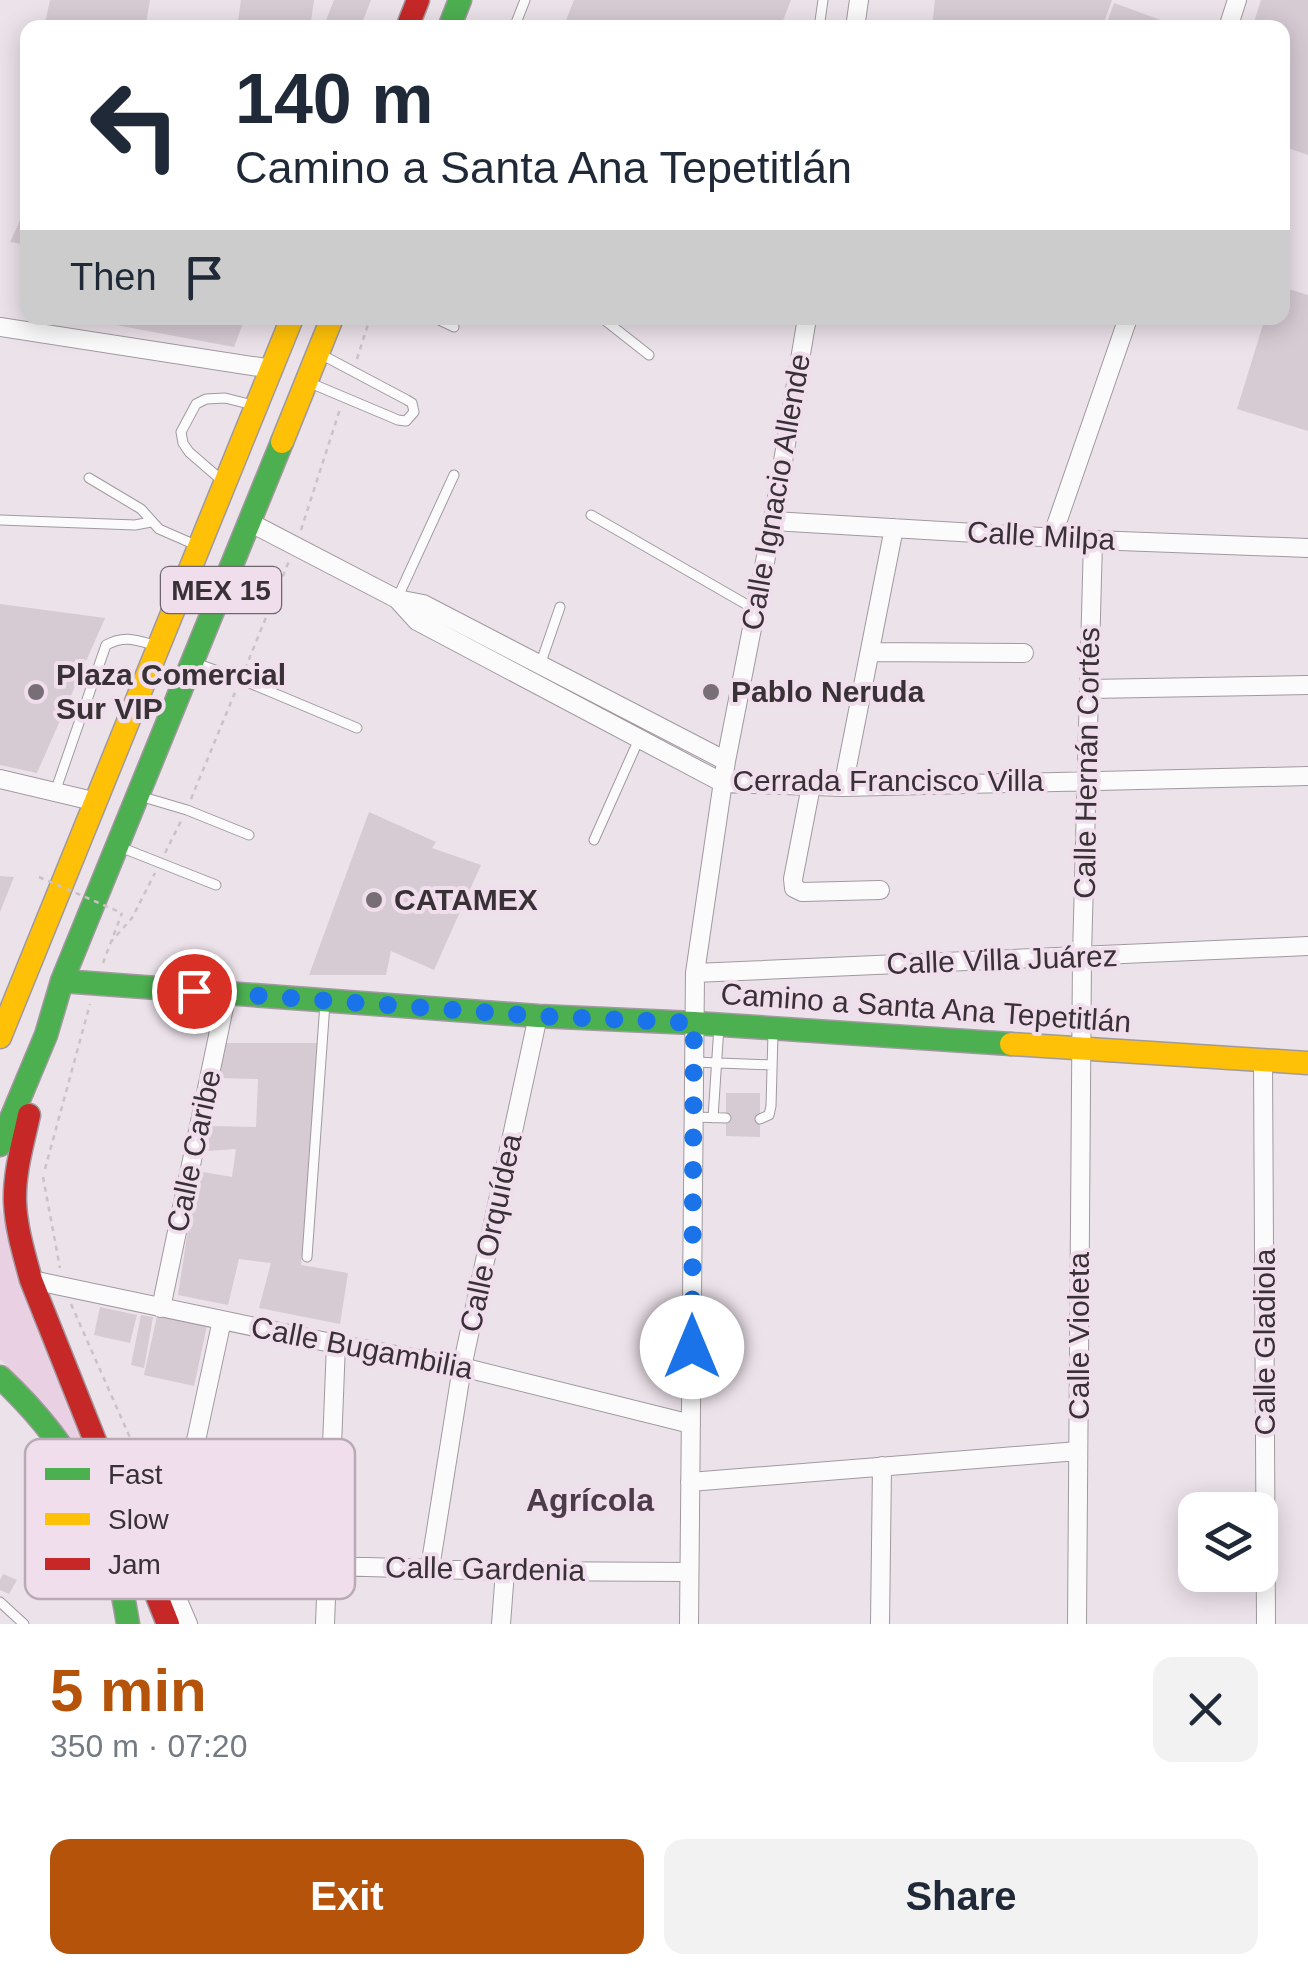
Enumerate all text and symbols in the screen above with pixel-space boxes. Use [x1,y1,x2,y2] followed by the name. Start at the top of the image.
[70,60,200,190] icon: left
[235,60,433,138] text: 140 m
[235,142,852,193] text: Camino a Santa Ana Tepetitlán
[177,250,232,305] icon: arrive
[70,256,157,298] text: Then
[735,351,816,633] street label: Calle Ignacio Allende
[966,515,1116,556] street label: Calle Milpa
[161,567,281,613] road number: MEX 15
[1068,627,1105,899] street label: Calle Hernán Cortés
[56,658,286,725] place label: Plaza Comercial Sur VIP
[731,675,925,708] place label: Pablo Neruda
[25,681,47,703] marker: Plaza Comercial Sur VIP
[700,681,722,703] marker: Pablo Neruda
[732,764,1044,797] street label: Cerrada Francisco Villa
[394,883,538,916] place label: CATAMEX
[363,889,385,911] marker: CATAMEX
[886,939,1118,980] street label: Calle Villa Juárez
[152,949,237,1034] pin
[167,964,222,1019] icon: arrive
[720,977,1132,1038] street label: Camino a Santa Ana Tepetitlán
[160,1067,227,1235] street label: Calle Caribe
[453,1130,528,1335] street label: Calle Orquídea
[1248,1248,1281,1435] street label: Calle Gladiola
[1062,1252,1095,1420] street label: Calle Violeta
[640,1295,744,1399] position arrow
[248,1310,476,1385] street label: Calle Bugambilia
[25,1439,355,1599] legend
[108,1459,163,1490] text: Fast
[526,1482,654,1518] district label: Agrícola
[1178,1492,1278,1592] map controls
[1178,1492,1278,1592] button: layers
[108,1504,169,1535] text: Slow
[108,1549,161,1580] text: Jam
[385,1550,586,1587] street label: Calle Gardenia
[50,1657,207,1724] text: 5 min
[1153,1657,1258,1762] button: close
[50,1728,247,1764] text: 350 m · 07:20
[50,1839,644,1954] button: Exit
[664,1839,1258,1954] button: Share

